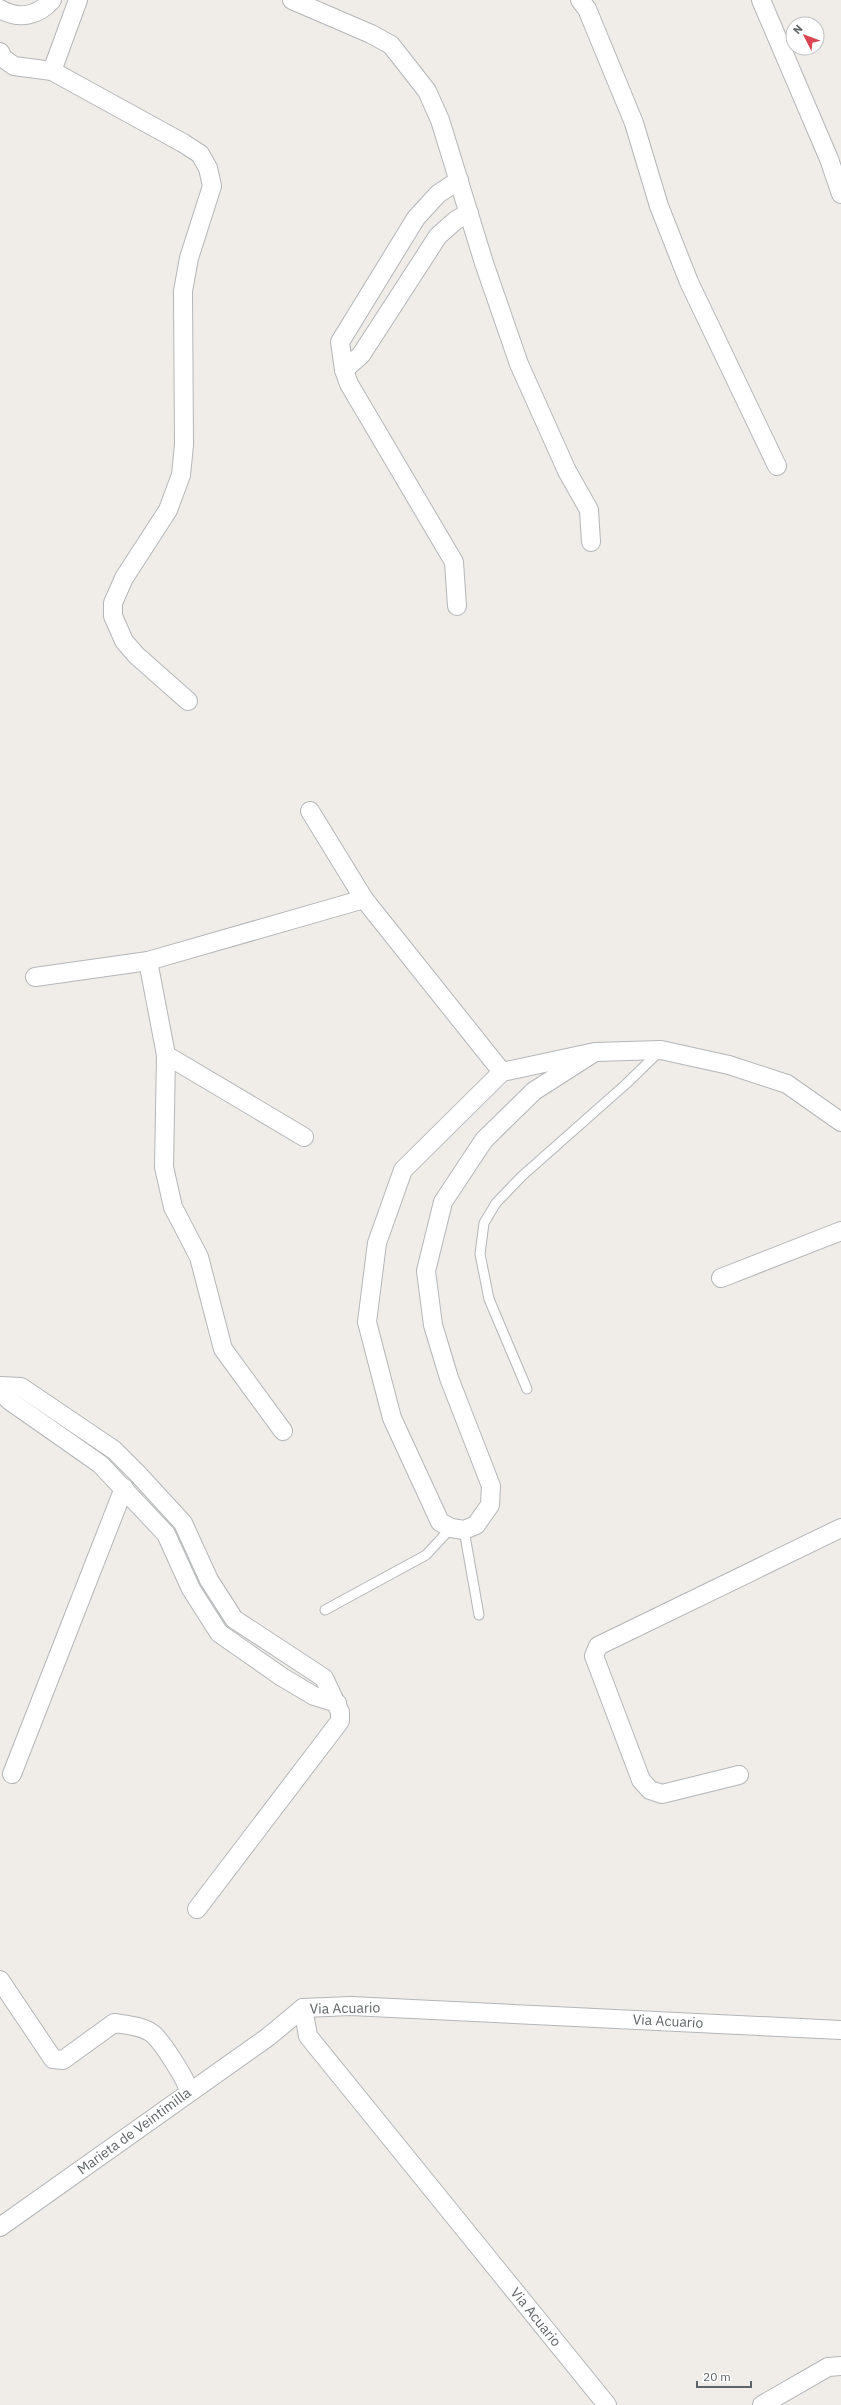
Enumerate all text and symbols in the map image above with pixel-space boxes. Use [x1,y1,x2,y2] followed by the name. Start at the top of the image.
[785,16,825,56] north arrow
[790,22,805,37] text: N
[309,1998,381,2018] street label: Via Acuario
[632,2010,704,2032] street label: Via Acuario
[74,2083,195,2178] street label: Marieta de Veintimilla
[507,2284,565,2350] street label: Via Acuario
[697,2363,751,2389] scale bar
[703,2369,731,2384] text: 20 m

